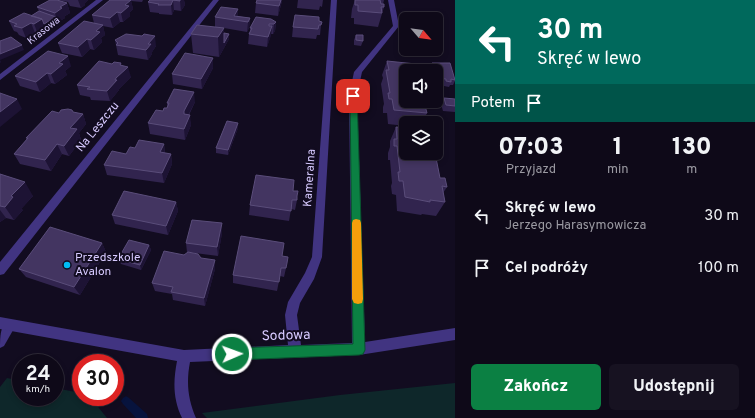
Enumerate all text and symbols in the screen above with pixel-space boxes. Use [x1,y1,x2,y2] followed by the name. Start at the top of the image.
[399,12,443,56] north arrow
[399,12,443,160] map controls
[537,13,603,49] text: 30 m
[25,14,63,48] street label: Krasowa
[471,16,523,68] icon: left
[537,48,641,71] text: Skręć w lewo
[399,64,443,108] button: sound
[336,79,370,113] pin
[342,85,364,107] icon: arrive
[523,92,545,114] icon: arrive
[471,94,515,113] text: Potem
[73,98,123,156] street label: Na Leszczu
[399,116,443,160] button: layers
[498,133,564,163] text: 07:03
[613,133,623,163] text: 1
[672,133,712,163] text: 130
[300,148,320,208] street label: Kameralna
[506,162,556,178] text: Przyjazd
[607,162,629,178] text: min
[686,162,697,178] text: m
[505,199,596,218] text: Skręć w lewo
[471,205,493,227] icon: left
[704,207,739,226] text: 30 m
[505,218,646,234] text: Jerzego Harasymowicza
[75,250,140,280] place label: Przedszkole Avalon
[471,257,493,279] icon: arrive
[505,259,588,278] text: Cel podróży
[698,259,739,278] text: 100 m
[62,260,72,270] marker: Przedszkole Avalon
[261,327,311,345] street label: Sodowa
[211,333,253,375] position arrow
[72,354,124,406] speed limit sign: 30
[25,362,51,388] text: 24
[471,364,601,410] button: Zakończ
[609,364,739,410] button: Udostępnij
[26,383,50,396] text: km/h

